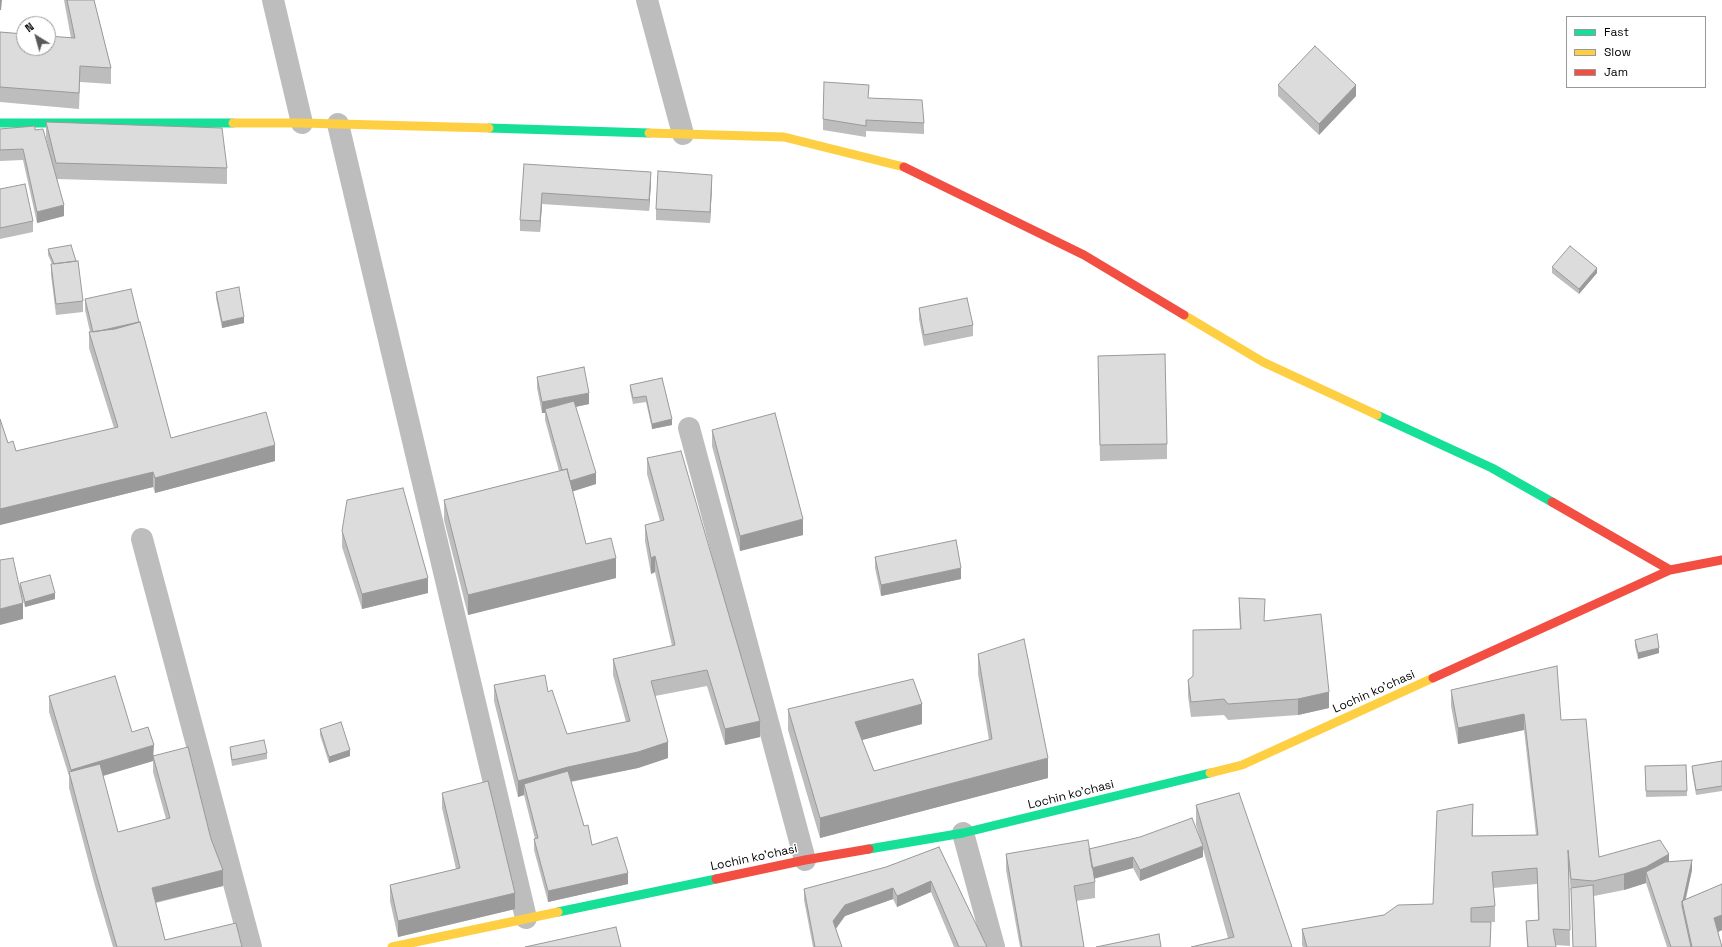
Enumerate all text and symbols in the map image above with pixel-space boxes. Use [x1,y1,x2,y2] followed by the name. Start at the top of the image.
[16,16,56,56] north arrow
[1566,16,1706,88] legend
[22,19,37,35] text: N
[1604,24,1629,40] text: Fast
[1604,44,1631,60] text: Slow
[1604,64,1628,80] text: Jam
[1331,667,1417,717] street label: Lochin ko'chasi
[1026,777,1116,813] street label: Lochin ko'chasi
[709,842,799,874] street label: Lochin ko'chasi

